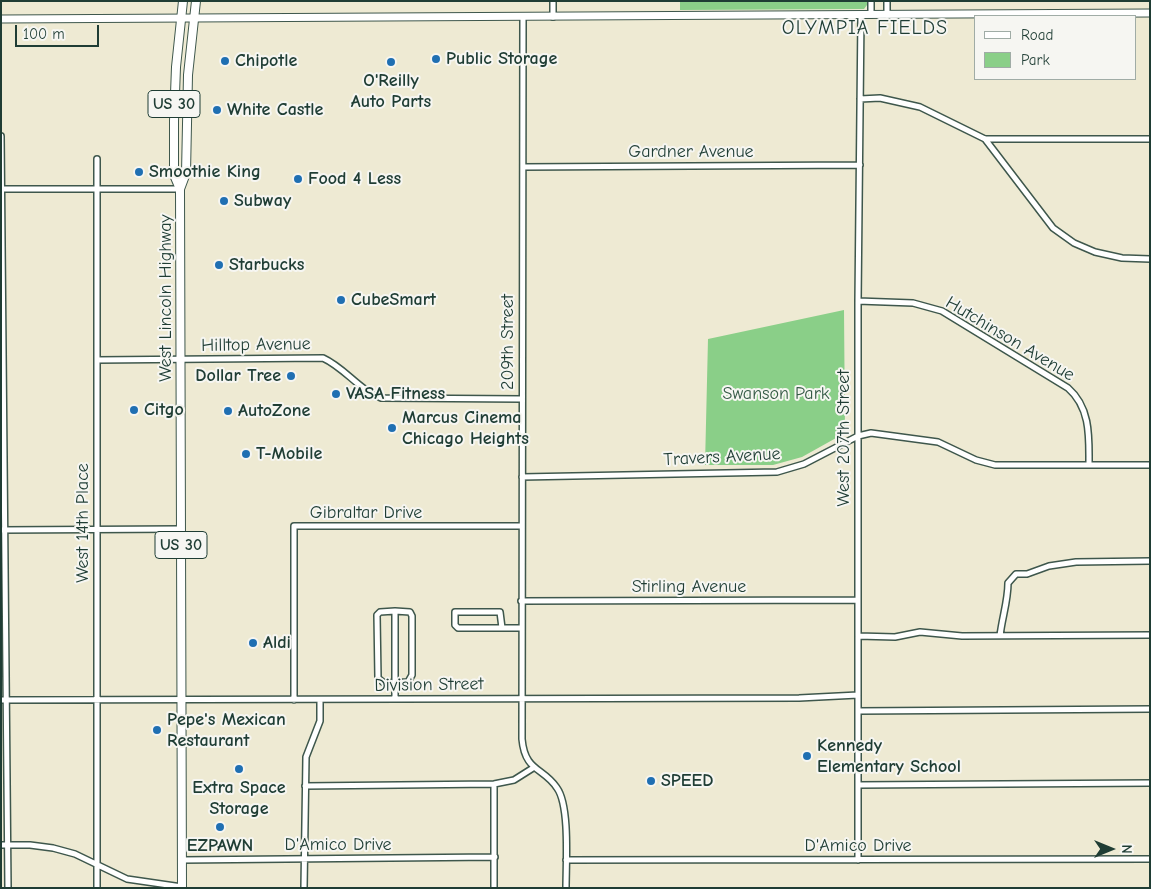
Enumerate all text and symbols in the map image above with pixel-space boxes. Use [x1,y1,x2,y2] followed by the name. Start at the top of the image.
[18,15,101,47] scale bar
[974,15,1136,80] legend
[780,16,950,40] district label: OLYMPIA FIELDS
[23,25,65,43] text: 100 m
[1021,26,1053,44] text: Road
[446,48,557,70] place label: Public Storage
[235,50,297,72] place label: Chipotle
[1021,51,1050,69] text: Park
[430,53,442,65] marker: Public Storage
[219,55,231,67] marker: Chipotle
[385,56,397,68] marker: O'Reilly Auto Parts
[351,70,431,112] place label: O'Reilly Auto Parts
[148,90,200,118] road number: US 30
[227,99,323,121] place label: White Castle
[211,104,223,116] marker: White Castle
[628,141,754,163] street label: Gardner Avenue
[149,161,261,183] place label: Smoothie King
[133,166,145,178] marker: Smoothie King
[308,168,401,190] place label: Food 4 Less
[292,173,304,185] marker: Food 4 Less
[234,190,291,212] place label: Subway
[218,195,230,207] marker: Subway
[155,214,177,382] street label: West Lincoln Highway
[229,254,304,276] place label: Starbucks
[213,259,225,271] marker: Starbucks
[351,289,436,311] place label: CubeSmart
[941,292,1079,386] street label: Hutchinson Avenue
[335,294,347,306] marker: CubeSmart
[497,294,519,390] street label: 209th Street
[201,333,311,357] street label: Hilltop Avenue
[195,365,281,387] place label: Dollar Tree
[285,370,297,382] marker: Dollar Tree
[833,370,855,506] street label: West 207th Street
[346,383,445,405] place label: VASA Fitness
[722,383,830,405] park label: Swanson Park
[330,388,342,400] marker: VASA Fitness
[144,399,184,421] place label: Citgo
[238,400,310,422] place label: AutoZone
[128,404,140,416] marker: Citgo
[222,405,234,417] marker: AutoZone
[402,407,529,449] place label: Marcus Cinema Chicago Heights
[386,422,398,434] marker: Marcus Cinema Chicago Heights
[256,443,322,465] place label: T-Mobile
[663,443,781,471] street label: Travers Avenue
[240,448,252,460] marker: T-Mobile
[72,463,94,583] street label: West 14th Place
[310,502,422,524] street label: Gibraltar Drive
[155,532,207,558] road number: US 30
[632,576,746,598] street label: Stirling Avenue
[263,632,291,654] place label: Aldi
[247,637,259,649] marker: Aldi
[374,673,484,697] street label: Division Street
[167,709,286,752] place label: Pepe's Mexican Restaurant
[151,724,163,736] marker: Pepe's Mexican Restaurant
[817,735,961,778] place label: Kennedy Elementary School
[801,750,813,762] marker: Kennedy Elementary School
[233,763,245,775] marker: Extra Space Storage
[661,770,713,792] place label: SPEED
[645,775,657,787] marker: SPEED
[192,777,286,820] place label: Extra Space Storage
[214,821,226,833] marker: EZPAWN
[1086,824,1136,874] north arrow
[284,834,392,856] street label: D'Amico Drive
[187,835,253,857] place label: EZPAWN
[804,835,912,857] street label: D'Amico Drive
[1118,844,1135,854] text: N

